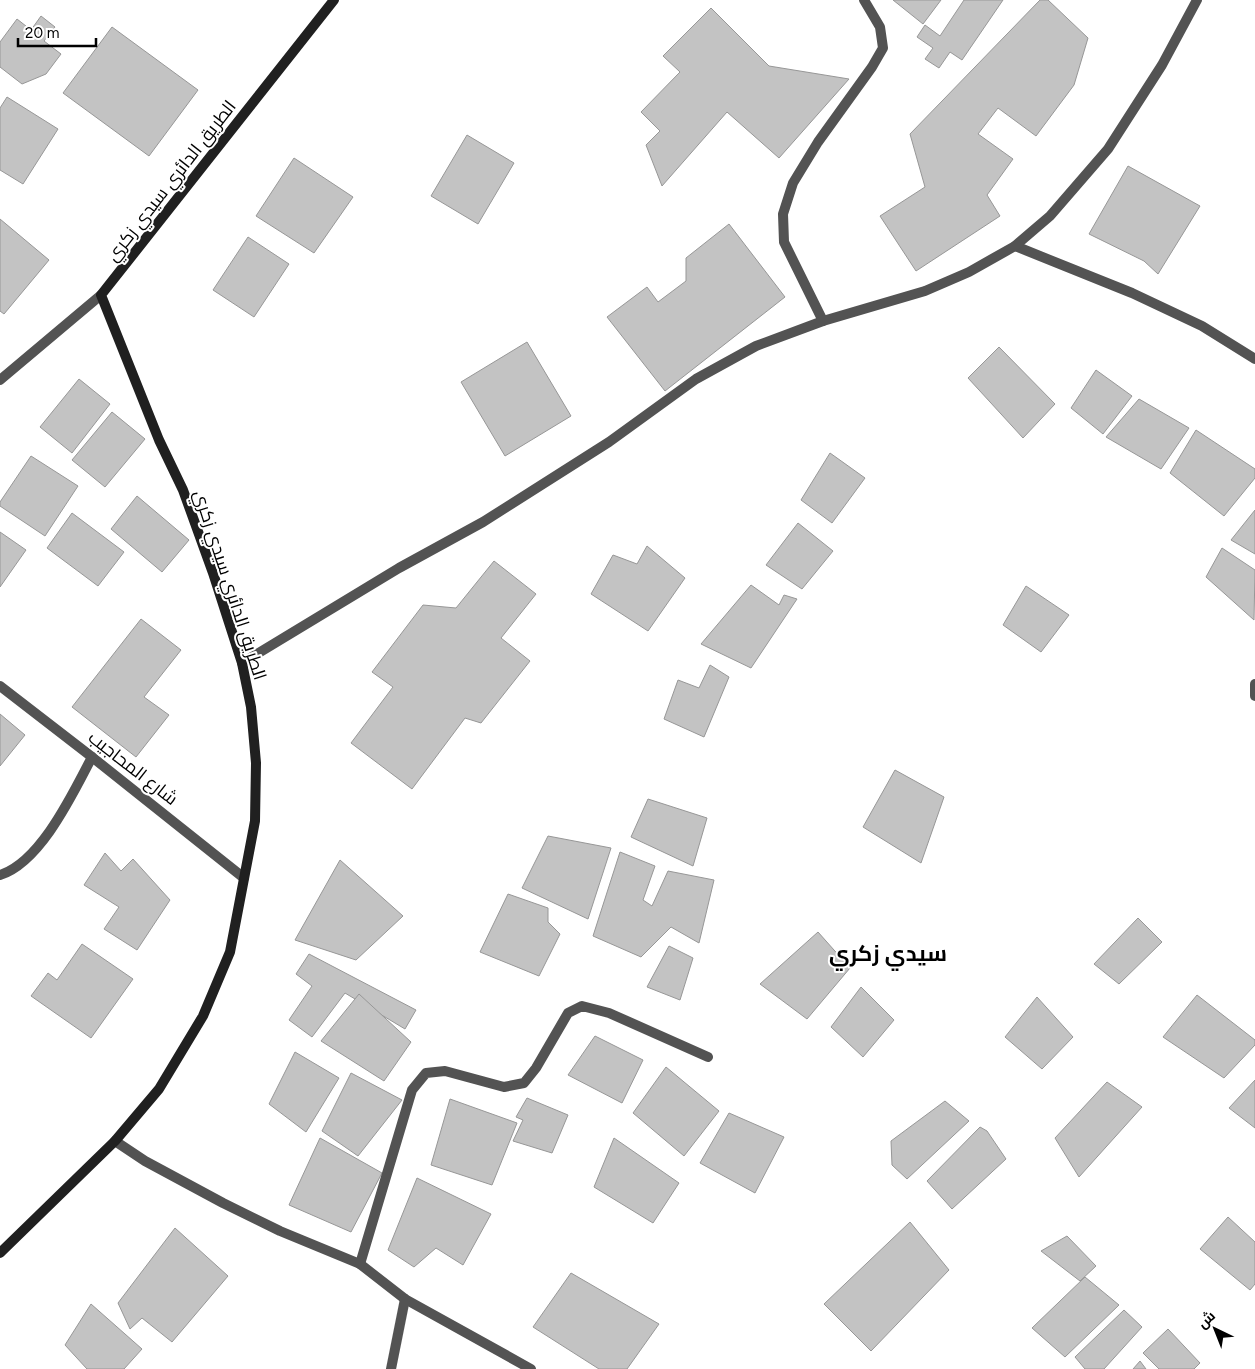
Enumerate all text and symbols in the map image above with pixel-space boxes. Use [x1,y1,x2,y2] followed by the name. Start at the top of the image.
[18,15,95,47] scale bar
[25,24,59,42] text: 20 m
[101,96,243,268] street label: الطريق الدائري سيدي زكري
[186,487,271,684] street label: الطريق الدائري سيدي زكري
[83,726,182,811] street label: شارع المحاجيب
[829,940,947,971] district label: سيدي زكري
[1190,1304,1240,1354] north arrow
[1194,1307,1219,1332] text: ش

